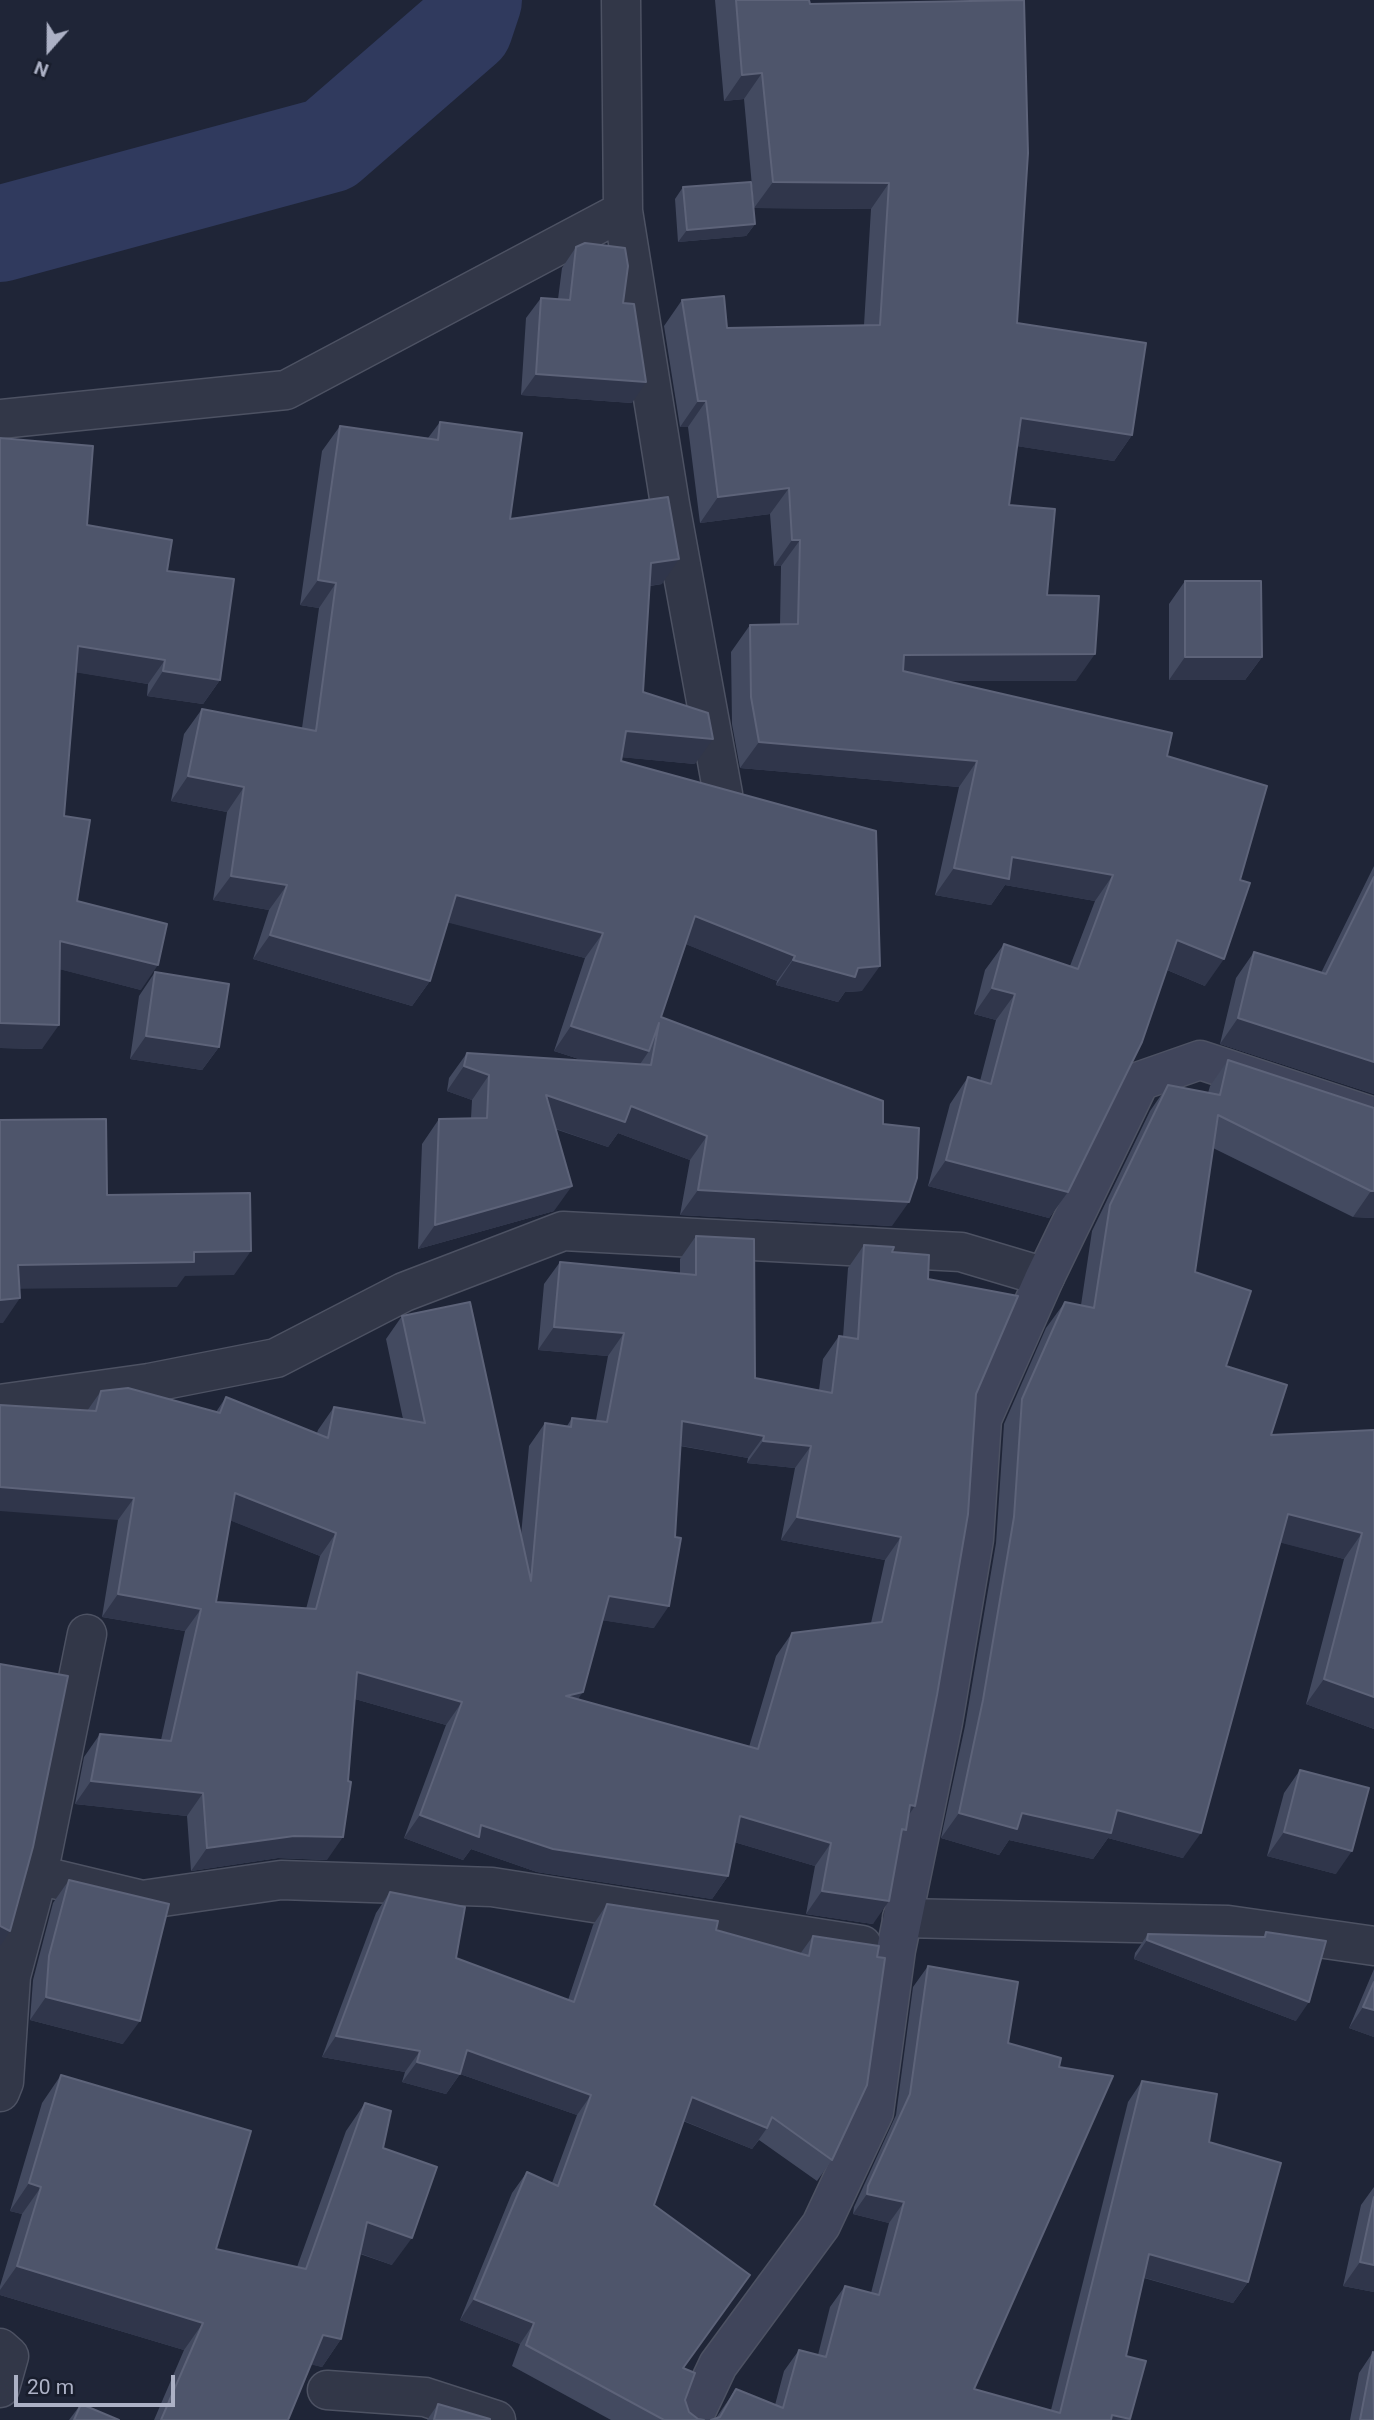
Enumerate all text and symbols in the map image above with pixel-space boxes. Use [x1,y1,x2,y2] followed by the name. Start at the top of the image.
[14,14,84,84] north arrow
[31,56,52,82] text: N
[18,2360,178,2404] scale bar
[27,2375,74,2399] text: 20 m

